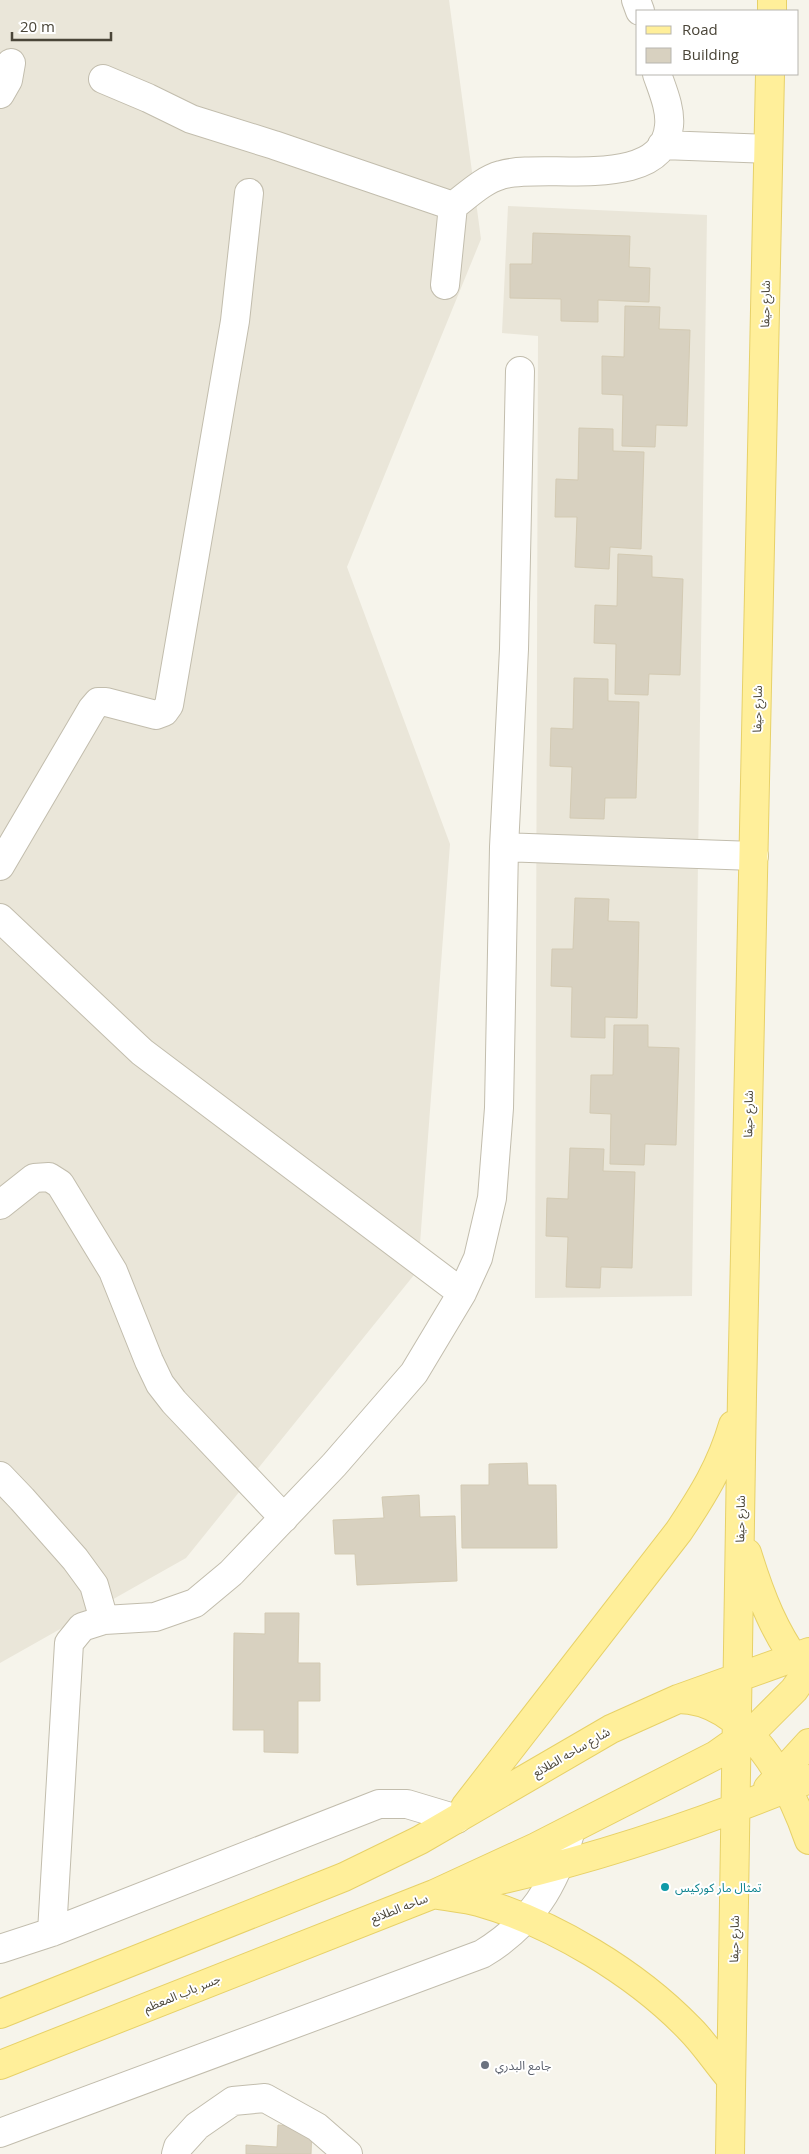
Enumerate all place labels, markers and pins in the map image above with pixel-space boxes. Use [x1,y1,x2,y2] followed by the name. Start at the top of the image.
[675,1879,762,1896] place label: تمثال مار كوركيس
[659,1881,671,1893] marker: تمثال مار كوركيس
[495,2057,551,2075] place label: جامع البدري
[479,2059,491,2071] marker: جامع البدري

